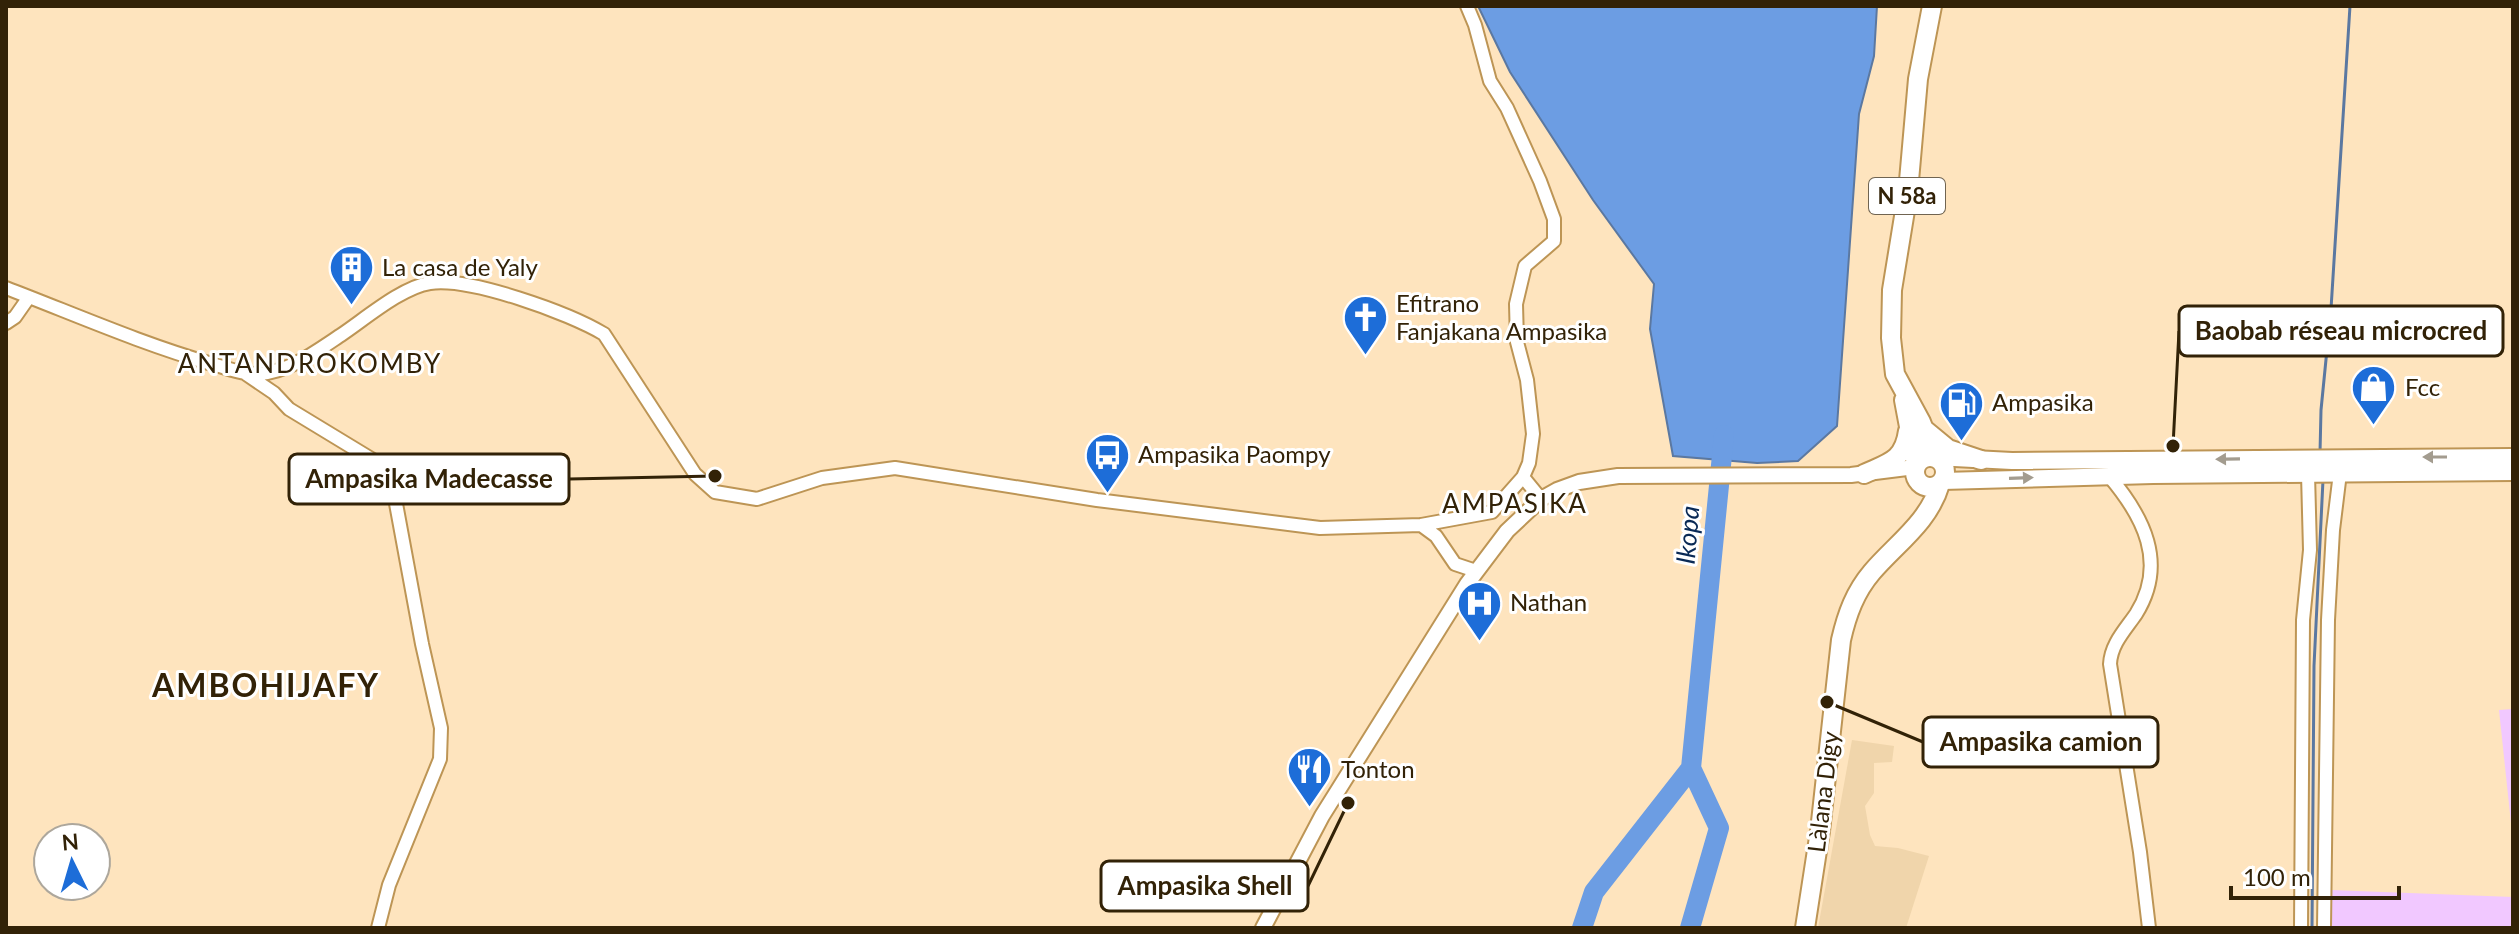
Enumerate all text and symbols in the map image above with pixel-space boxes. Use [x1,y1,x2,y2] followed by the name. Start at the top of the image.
[1869,178,1945,214] road number: N 58a
[327,244,375,307] building icon: La casa de Yaly
[382,252,538,281] place label: La casa de Yaly
[1396,288,1607,345] place label: Efitrano Fanjakana Ampasika
[1341,294,1389,357] church icon: Efitrano Fanjakana Ampasika
[2179,306,2503,356] callout: Baobab réseau microcred
[2195,314,2487,346] text: Baobab réseau microcred
[178,347,442,379] district label: ANTANDROKOMBY
[2350,364,2398,427] shop icon: Fcc
[2405,372,2440,401] place label: Fcc
[1937,379,1985,442] fuel station icon: Ampasika
[1992,387,2094,416] place label: Ampasika
[1083,431,1131,494] bus stop icon: Ampasika Paompy
[1138,439,1331,468] place label: Ampasika Paompy
[2422,451,2447,463] one-way arrow
[2215,453,2240,465] one-way arrow
[289,454,569,504] callout: Ampasika Madecasse
[304,462,553,494] text: Ampasika Madecasse
[2009,471,2034,484] one-way arrow
[1442,487,1588,519] district label: AMPASIKA
[1668,504,1706,566] water label: Ikopa
[1455,579,1503,642] hospital icon: Nathan
[1510,587,1587,616] place label: Nathan
[151,665,380,704] district label: AMBOHIJAFY
[1923,717,2158,767] callout: Ampasika camion
[1939,725,2142,757] text: Ampasika camion
[1801,729,1844,854] street label: Làlana Digy
[1286,746,1334,809] restaurant icon: Tonton
[1341,754,1415,783] place label: Tonton
[32,822,112,902] north arrow
[61,827,80,856] text: N
[2231,850,2399,900] scale bar
[1101,861,1308,911] callout: Ampasika Shell
[2243,862,2311,891] text: 100 m
[1117,869,1292,901] text: Ampasika Shell

